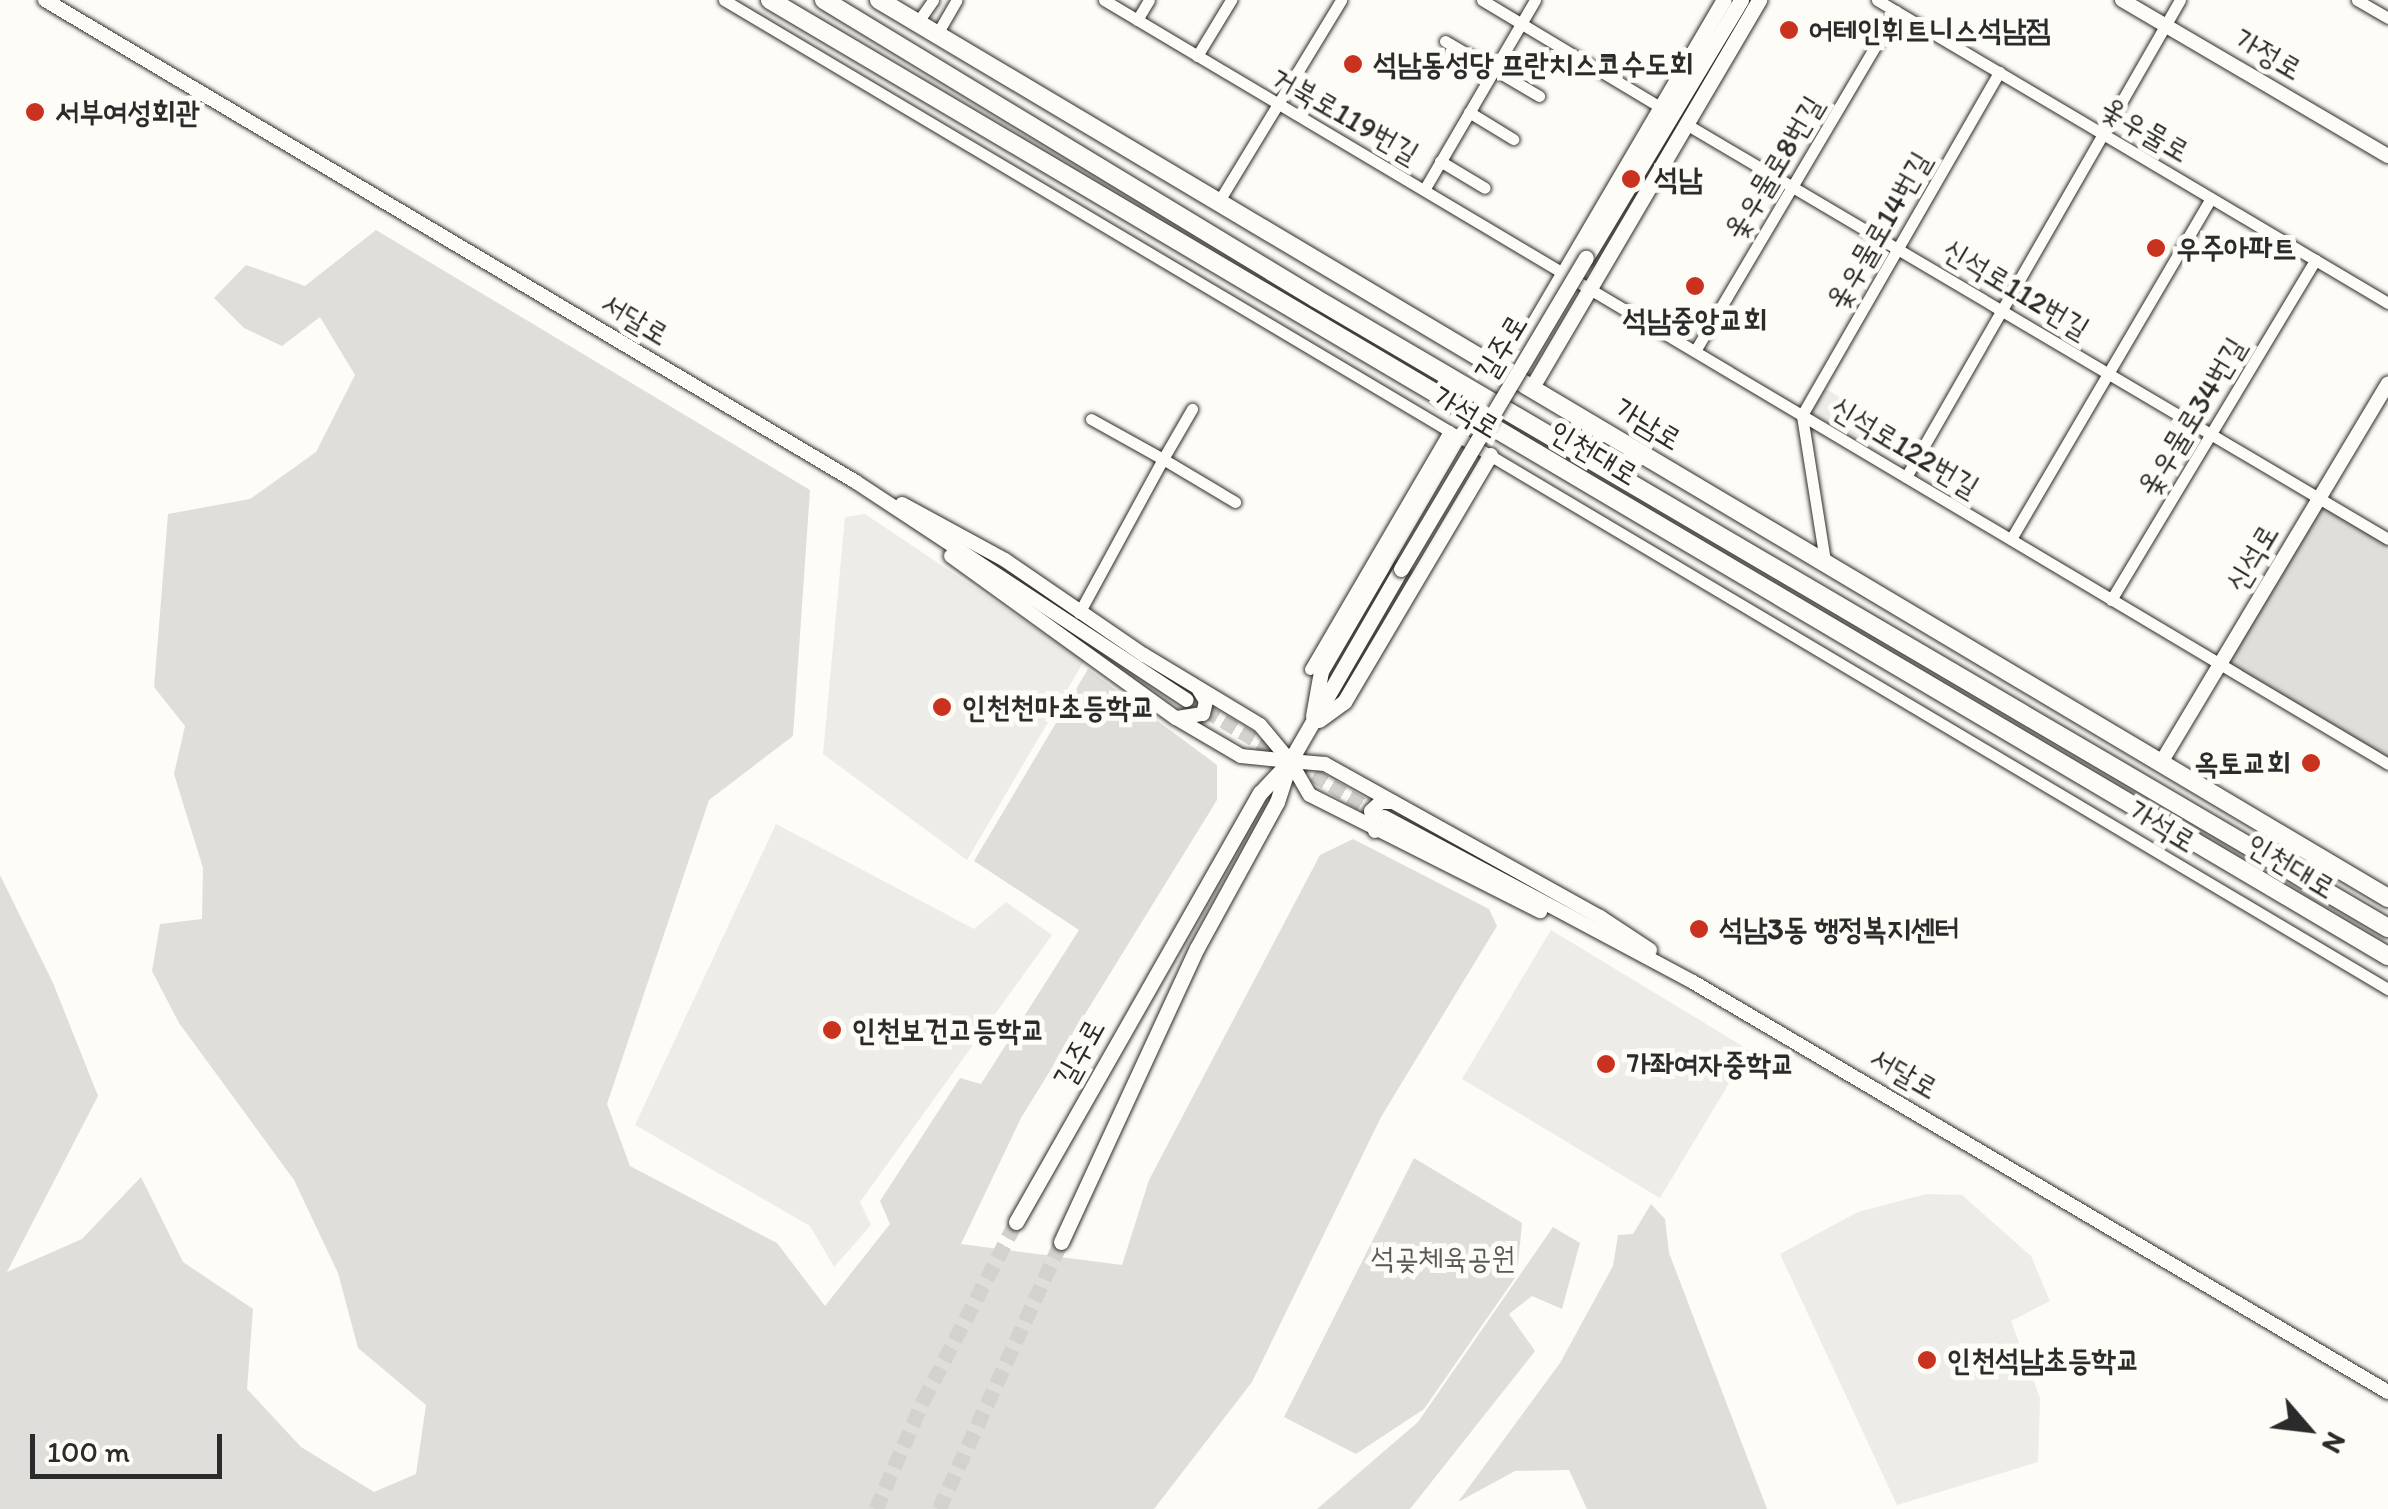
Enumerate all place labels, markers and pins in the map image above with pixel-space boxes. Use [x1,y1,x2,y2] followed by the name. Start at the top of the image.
[1809,12,2050,48] place label: 어테인휘트니스석남점
[1778,19,1800,41] marker: 어테인휘트니스석남점
[1373,46,1694,82] place label: 석남동성당 프란치스코수도회
[1342,53,1364,75] marker: 석남동성당 프란치스코수도회
[55,94,200,130] place label: 서부여성회관
[24,101,46,123] marker: 서부여성회관
[1654,161,1702,197] place label: 석남
[1618,166,1644,192] marker: 석남
[2176,230,2297,266] place label: 우주아파트
[2145,237,2167,259] marker: 우주아파트
[1684,275,1706,297] marker: 석남중앙교회
[1623,302,1767,338] place label: 석남중앙교회
[962,689,1155,725] place label: 인천천마초등학교
[931,696,953,718] marker: 인천천마초등학교
[2194,745,2291,781] place label: 옥토교회
[2300,752,2322,774] marker: 옥토교회
[1719,911,1959,947] place label: 석남3동 행정복지센터
[1688,918,1710,940] marker: 석남3동 행정복지센터
[852,1012,1045,1048] place label: 인천보건고등학교
[821,1019,843,1041] marker: 인천보건고등학교
[1626,1046,1795,1082] place label: 가좌여자중학교
[1595,1053,1617,1075] marker: 가좌여자중학교
[1947,1342,2140,1378] place label: 인천석남초등학교
[1916,1349,1938,1371] marker: 인천석남초등학교

